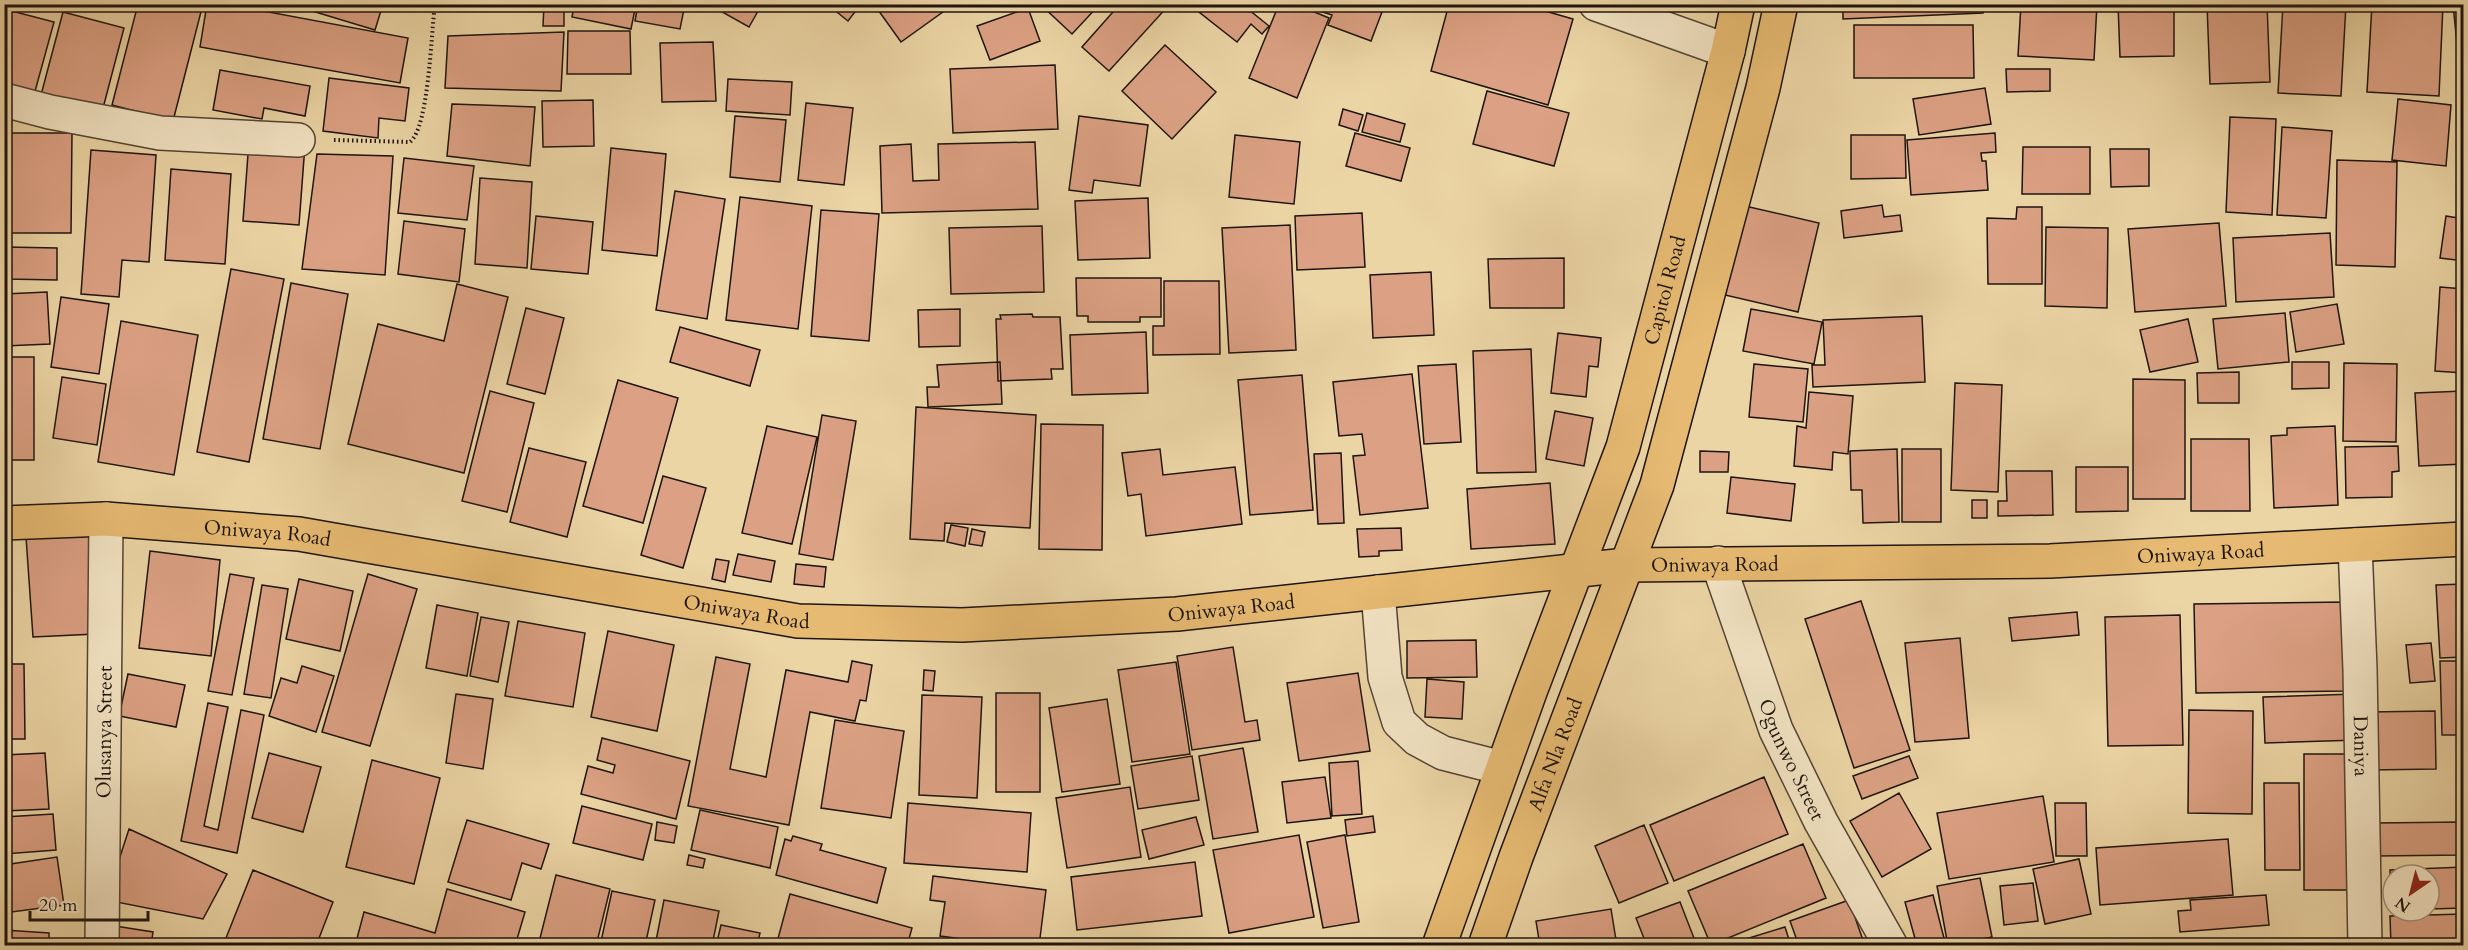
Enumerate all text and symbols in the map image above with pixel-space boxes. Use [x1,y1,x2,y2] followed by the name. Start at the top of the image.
[1637,232,1692,348] street label: Capitol Road
[203,513,333,553] street label: Oniwaya Road
[2136,536,2265,570] street label: Oniwaya Road
[1651,550,1779,578] street label: Oniwaya Road
[681,588,810,635] street label: Oniwaya Road
[1167,588,1296,628] street label: Oniwaya Road
[90,665,118,799] street label: Olusanya Street
[1521,693,1589,815] street label: Alfa Nla Road
[1753,695,1832,825] street label: Ogunwo Street
[2347,715,2375,777] street label: Daniya
[2381,863,2441,923] north arrow
[30,884,148,922] scale bar
[2391,891,2415,917] text: N
[39,893,78,918] text: 20 m

